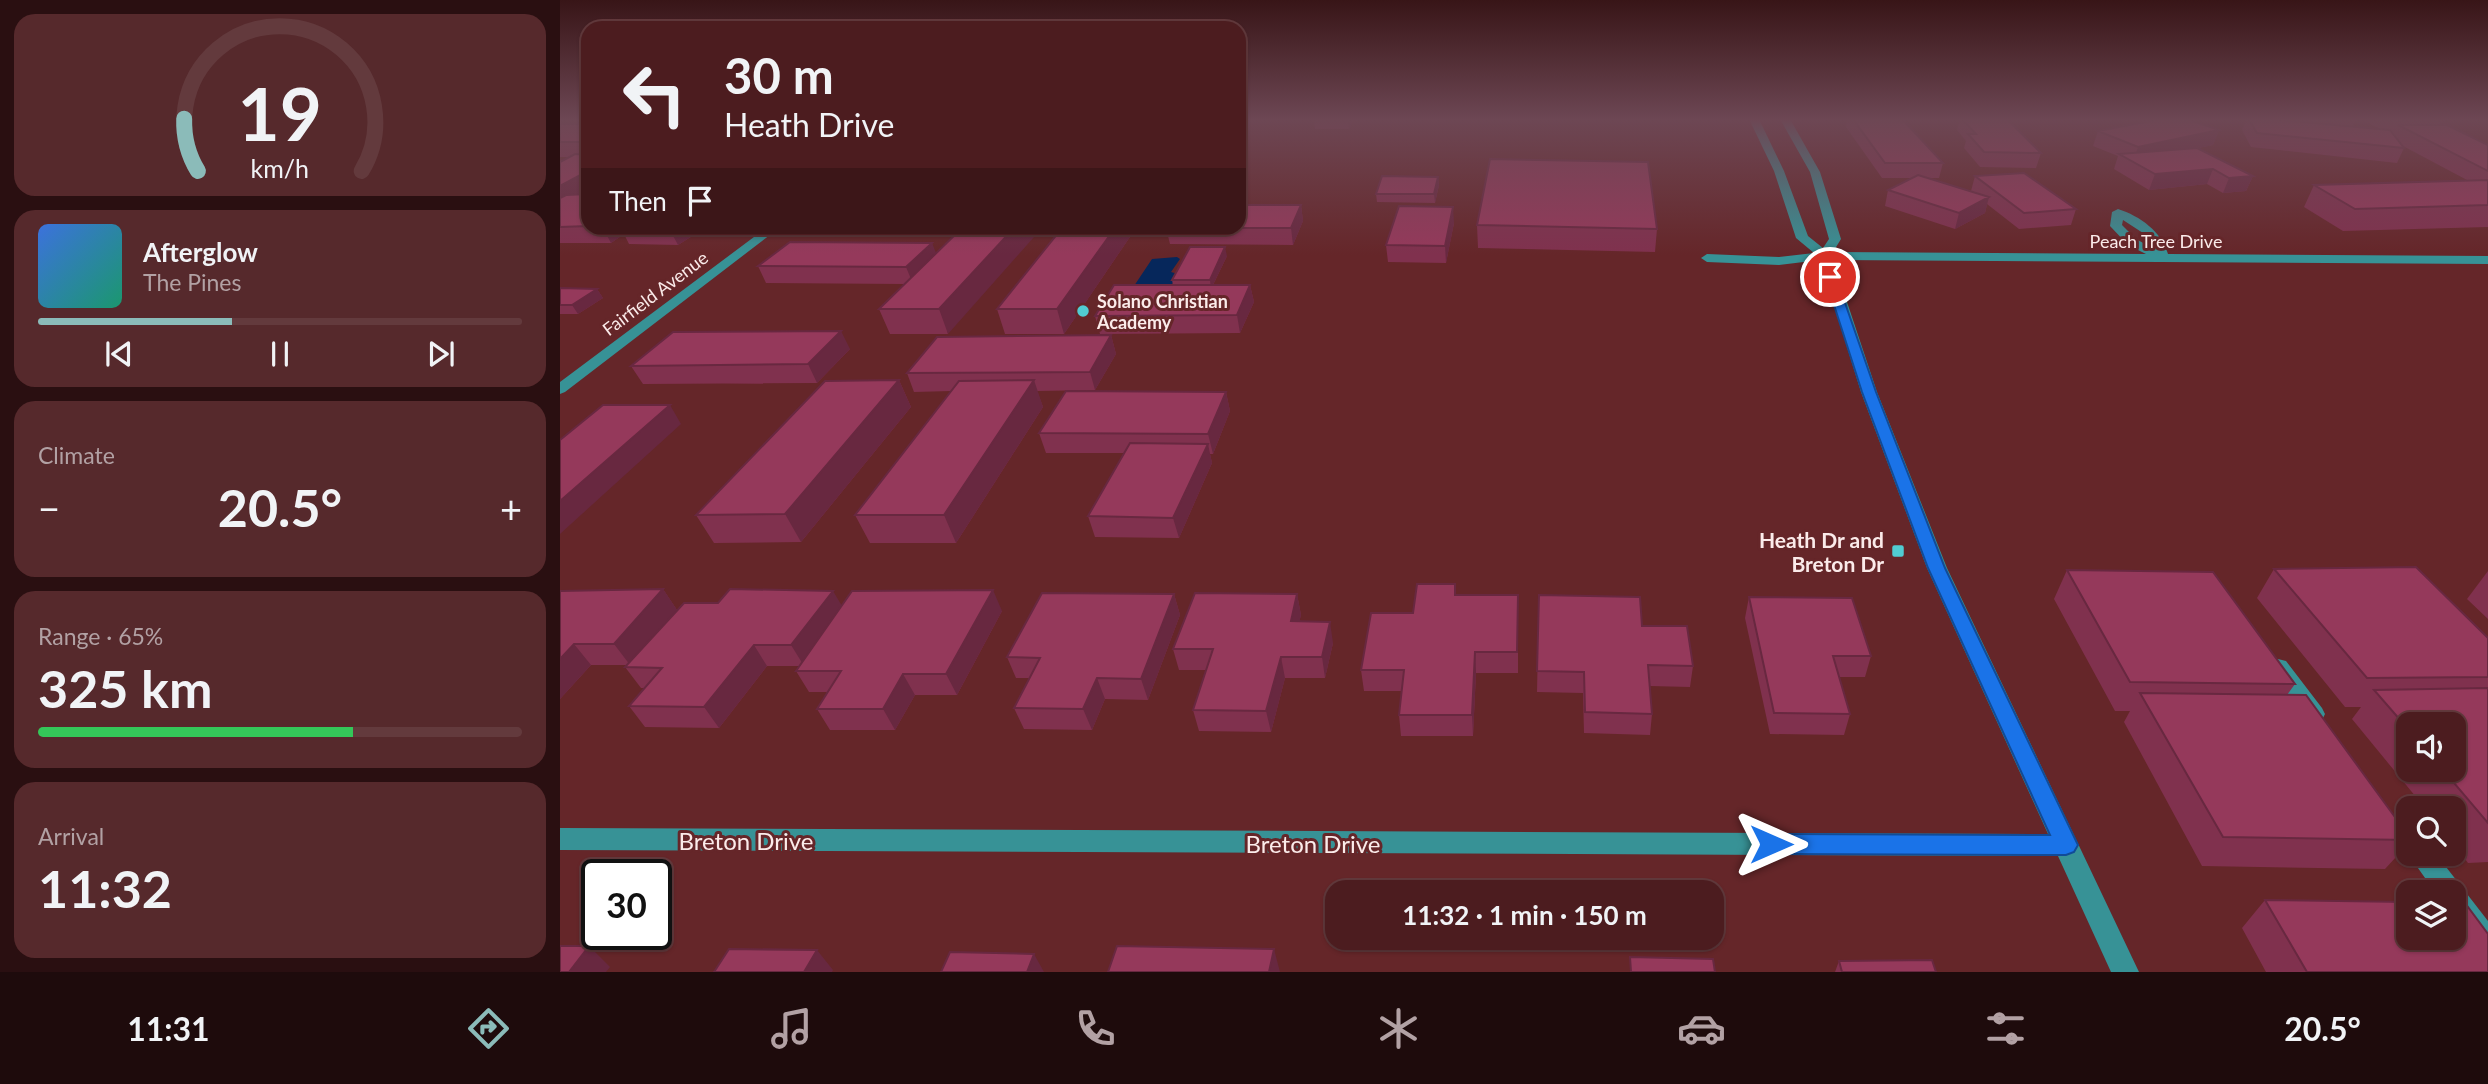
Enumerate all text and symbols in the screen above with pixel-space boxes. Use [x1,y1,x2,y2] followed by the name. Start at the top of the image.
[724,46,834,104] text: 30 m
[609,49,700,140] icon: left
[238,69,322,157] text: 19
[724,105,894,144] text: Heath Drive
[251,153,309,183] text: km/h
[681,182,719,220] icon: arrive
[609,185,667,217] text: Then
[2090,230,2222,252] street label: Peach Tree Drive
[143,236,258,268] text: Afterglow
[598,246,712,340] street label: Fairfield Avenue
[1800,247,1860,307] pin
[1811,258,1849,296] icon: arrive
[143,268,241,296] text: The Pines
[1096,290,1228,333] place label: Solano Christian Academy
[1075,303,1091,319] marker: Solano Christian Academy
[100,335,138,373] icon: previous
[261,335,299,373] icon: pause
[422,335,460,373] icon: next
[38,441,115,469] text: Climate
[218,476,342,538] text: 20.5°
[38,485,60,531] text: −
[500,485,522,531] text: +
[1759,527,1884,576] place label: Heath Dr and Breton Dr
[1890,543,1906,559] marker: Heath Dr and Breton Dr
[38,622,163,650] text: Range · 65%
[38,657,212,719] text: 325 km
[2396,712,2466,950] map controls
[2396,712,2466,782] button: sound
[2396,796,2466,866] button: search
[1734,807,1808,881] position arrow
[38,822,104,850] text: Arrival
[679,826,814,855] street label: Breton Drive
[1246,829,1381,858] street label: Breton Drive
[38,857,172,919] text: 11:32
[581,859,672,950] speed limit sign: 30
[2396,880,2466,950] button: layers
[1402,899,1647,931] text: 11:32 · 1 min · 150 m
[464,1004,513,1053] icon: directions
[767,1004,816,1053] icon: music
[1071,1004,1120,1053] icon: phone
[1374,1004,1423,1053] icon: climate
[1677,1004,1726,1053] icon: car
[1981,1004,2030,1053] icon: filters
[127,1009,210,1048] text: 11:31
[2284,1009,2361,1048] text: 20.5°

